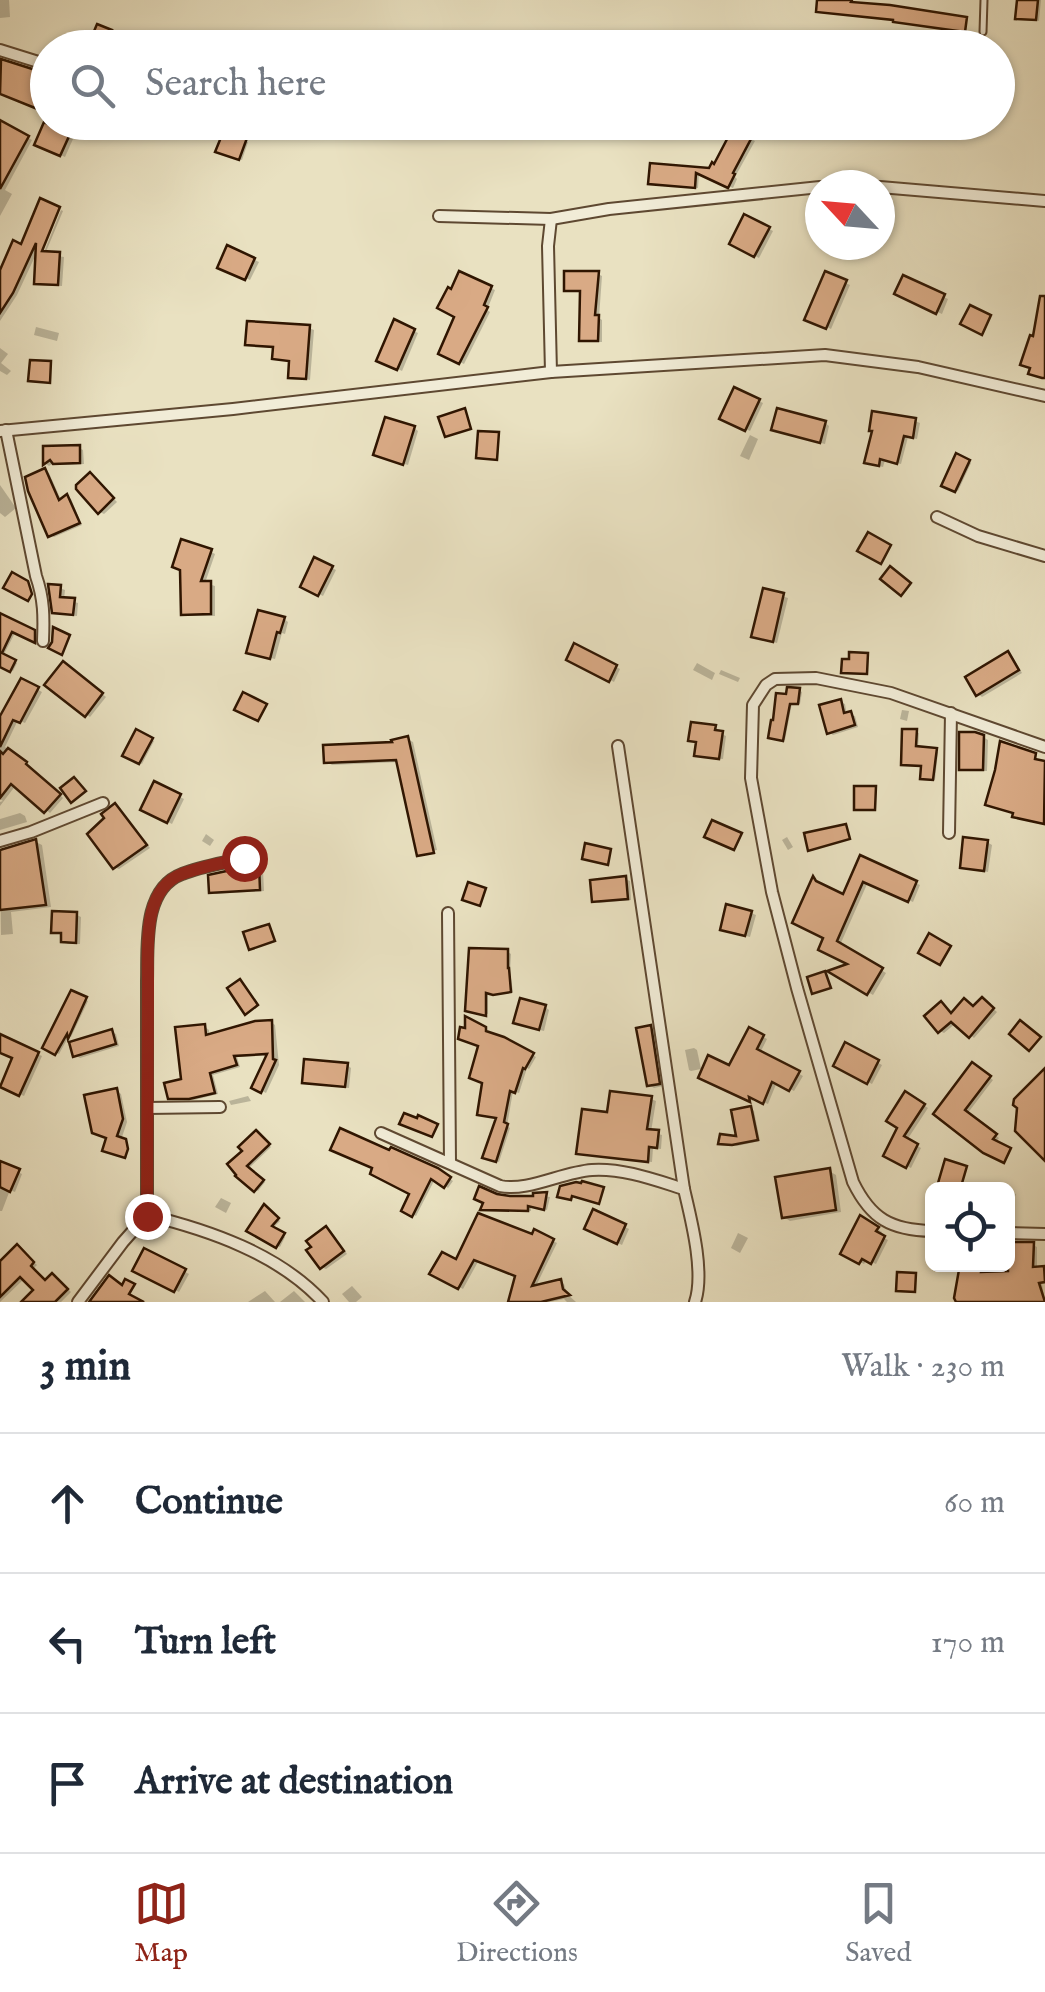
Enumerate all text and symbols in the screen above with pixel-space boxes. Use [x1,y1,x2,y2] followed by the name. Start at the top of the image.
[30,30,1015,140] search box
[65,58,120,113] icon: search
[145,61,326,109] text: Search here
[805,170,895,260] north arrow
[222,836,268,882] route start
[925,1182,1015,1272] map controls
[925,1182,1015,1272] button: locate
[125,1194,171,1240] route end
[40,1341,131,1394] text: 3 min
[841,1347,1005,1388] text: Walk · 230 m
[40,1476,95,1531] icon: ahead
[135,1479,283,1527] text: Continue
[944,1483,1005,1524] text: 60 m
[40,1616,95,1671] icon: left
[135,1619,276,1667] text: Turn left
[931,1623,1005,1664] text: 170 m
[40,1756,95,1811] icon: arrive
[135,1759,453,1807] text: Arrive at destination
[134,1876,189,1971] tab: Map
[456,1876,578,1971] tab: Directions
[845,1876,911,1971] tab: Saved

